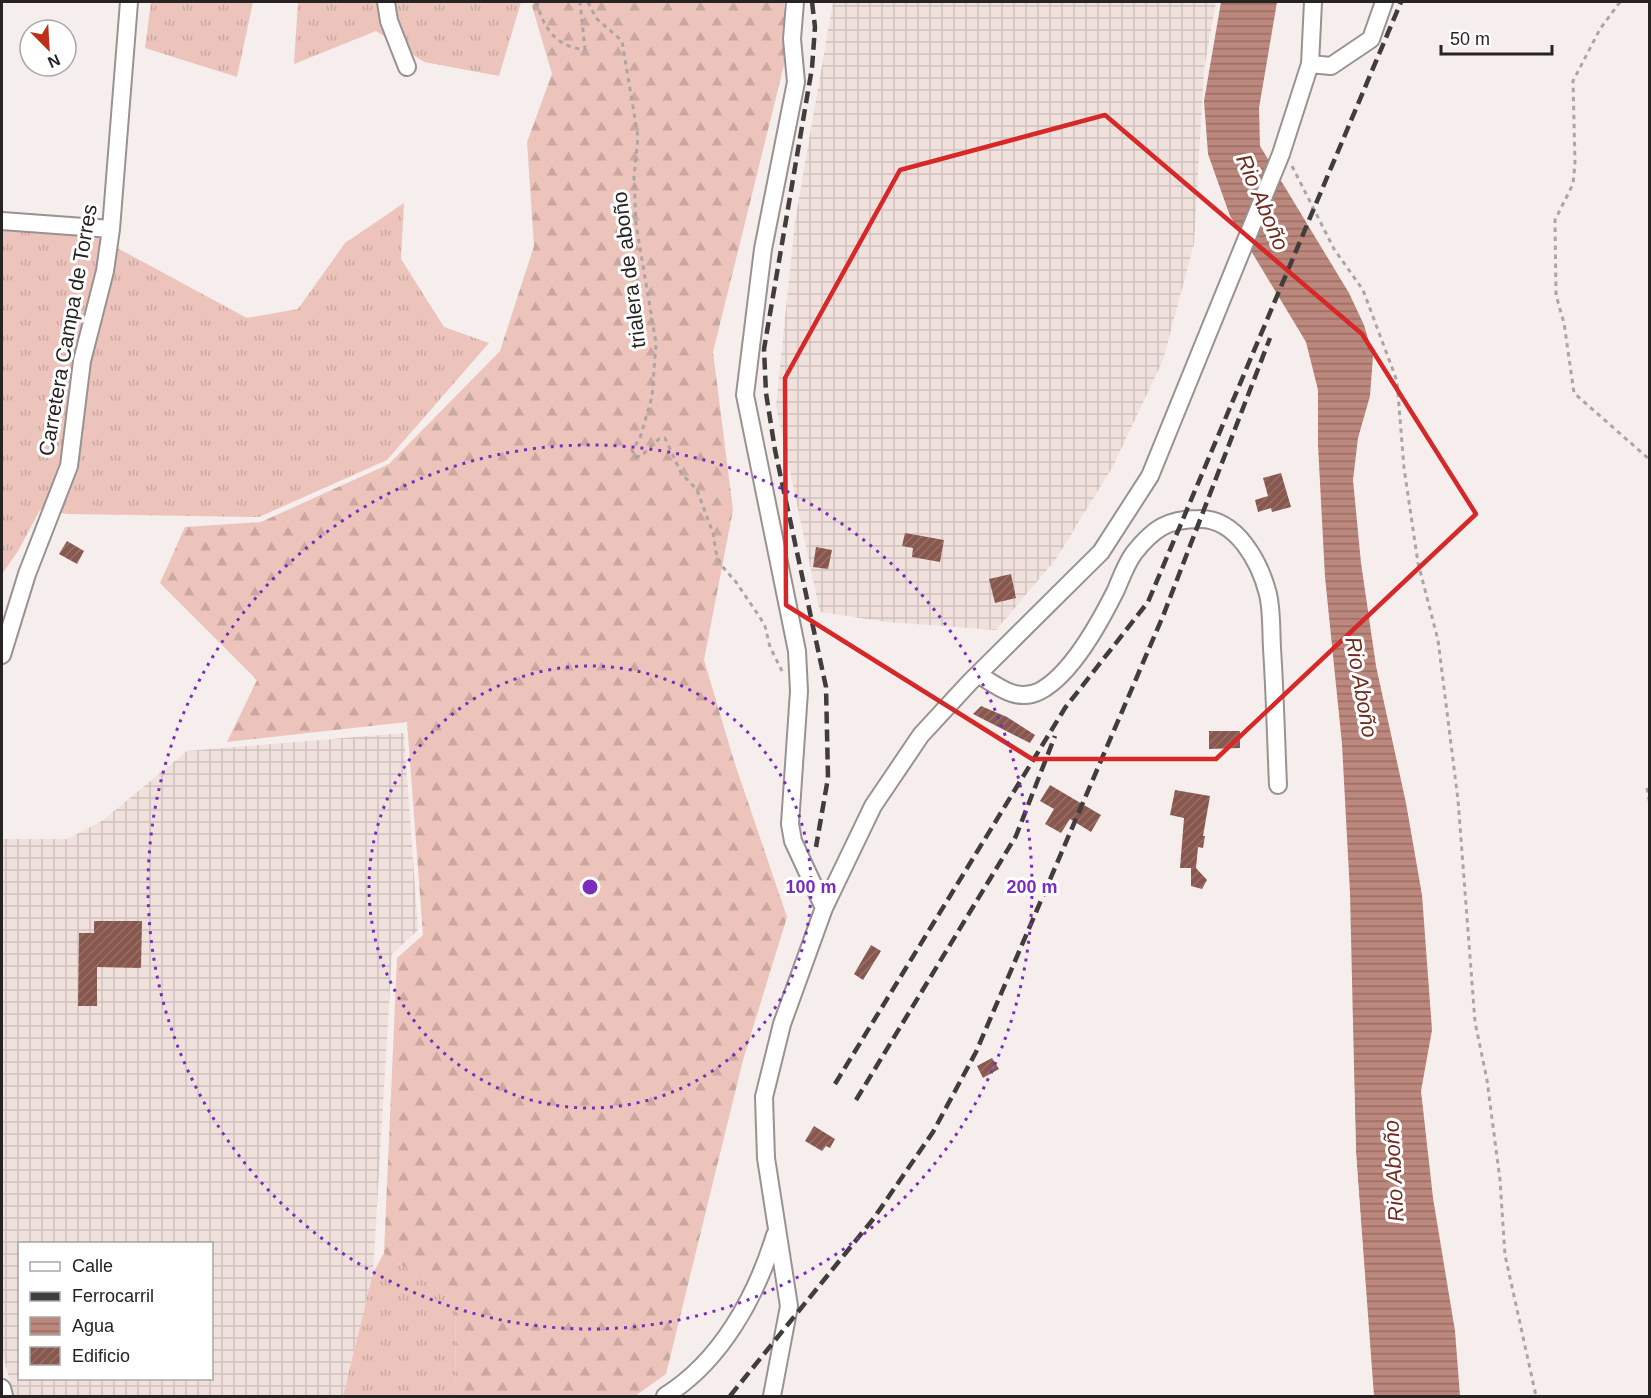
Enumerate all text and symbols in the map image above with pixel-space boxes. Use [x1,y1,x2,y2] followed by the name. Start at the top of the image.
[18,18,78,78] north arrow
[1441,18,1552,56] scale bar
[1450,29,1490,49] text: 50 m
[45,51,63,71] text: N
[1231,150,1294,254] water label: Rio Aboño
[607,190,650,350] street label: trialera de aboño
[34,202,101,458] street label: Carretera Campa de Torres
[1340,635,1383,739] water label: Rio Aboño
[580,877,600,897] centre of rings
[785,877,837,897] text: 100 m
[1006,877,1058,897] text: 200 m
[1378,1119,1409,1223] water label: Rio Aboño
[18,1242,213,1380] legend
[72,1256,113,1276] text: Calle
[72,1286,154,1306] text: Ferrocarril
[72,1316,115,1336] text: Agua
[72,1346,130,1366] text: Edificio

